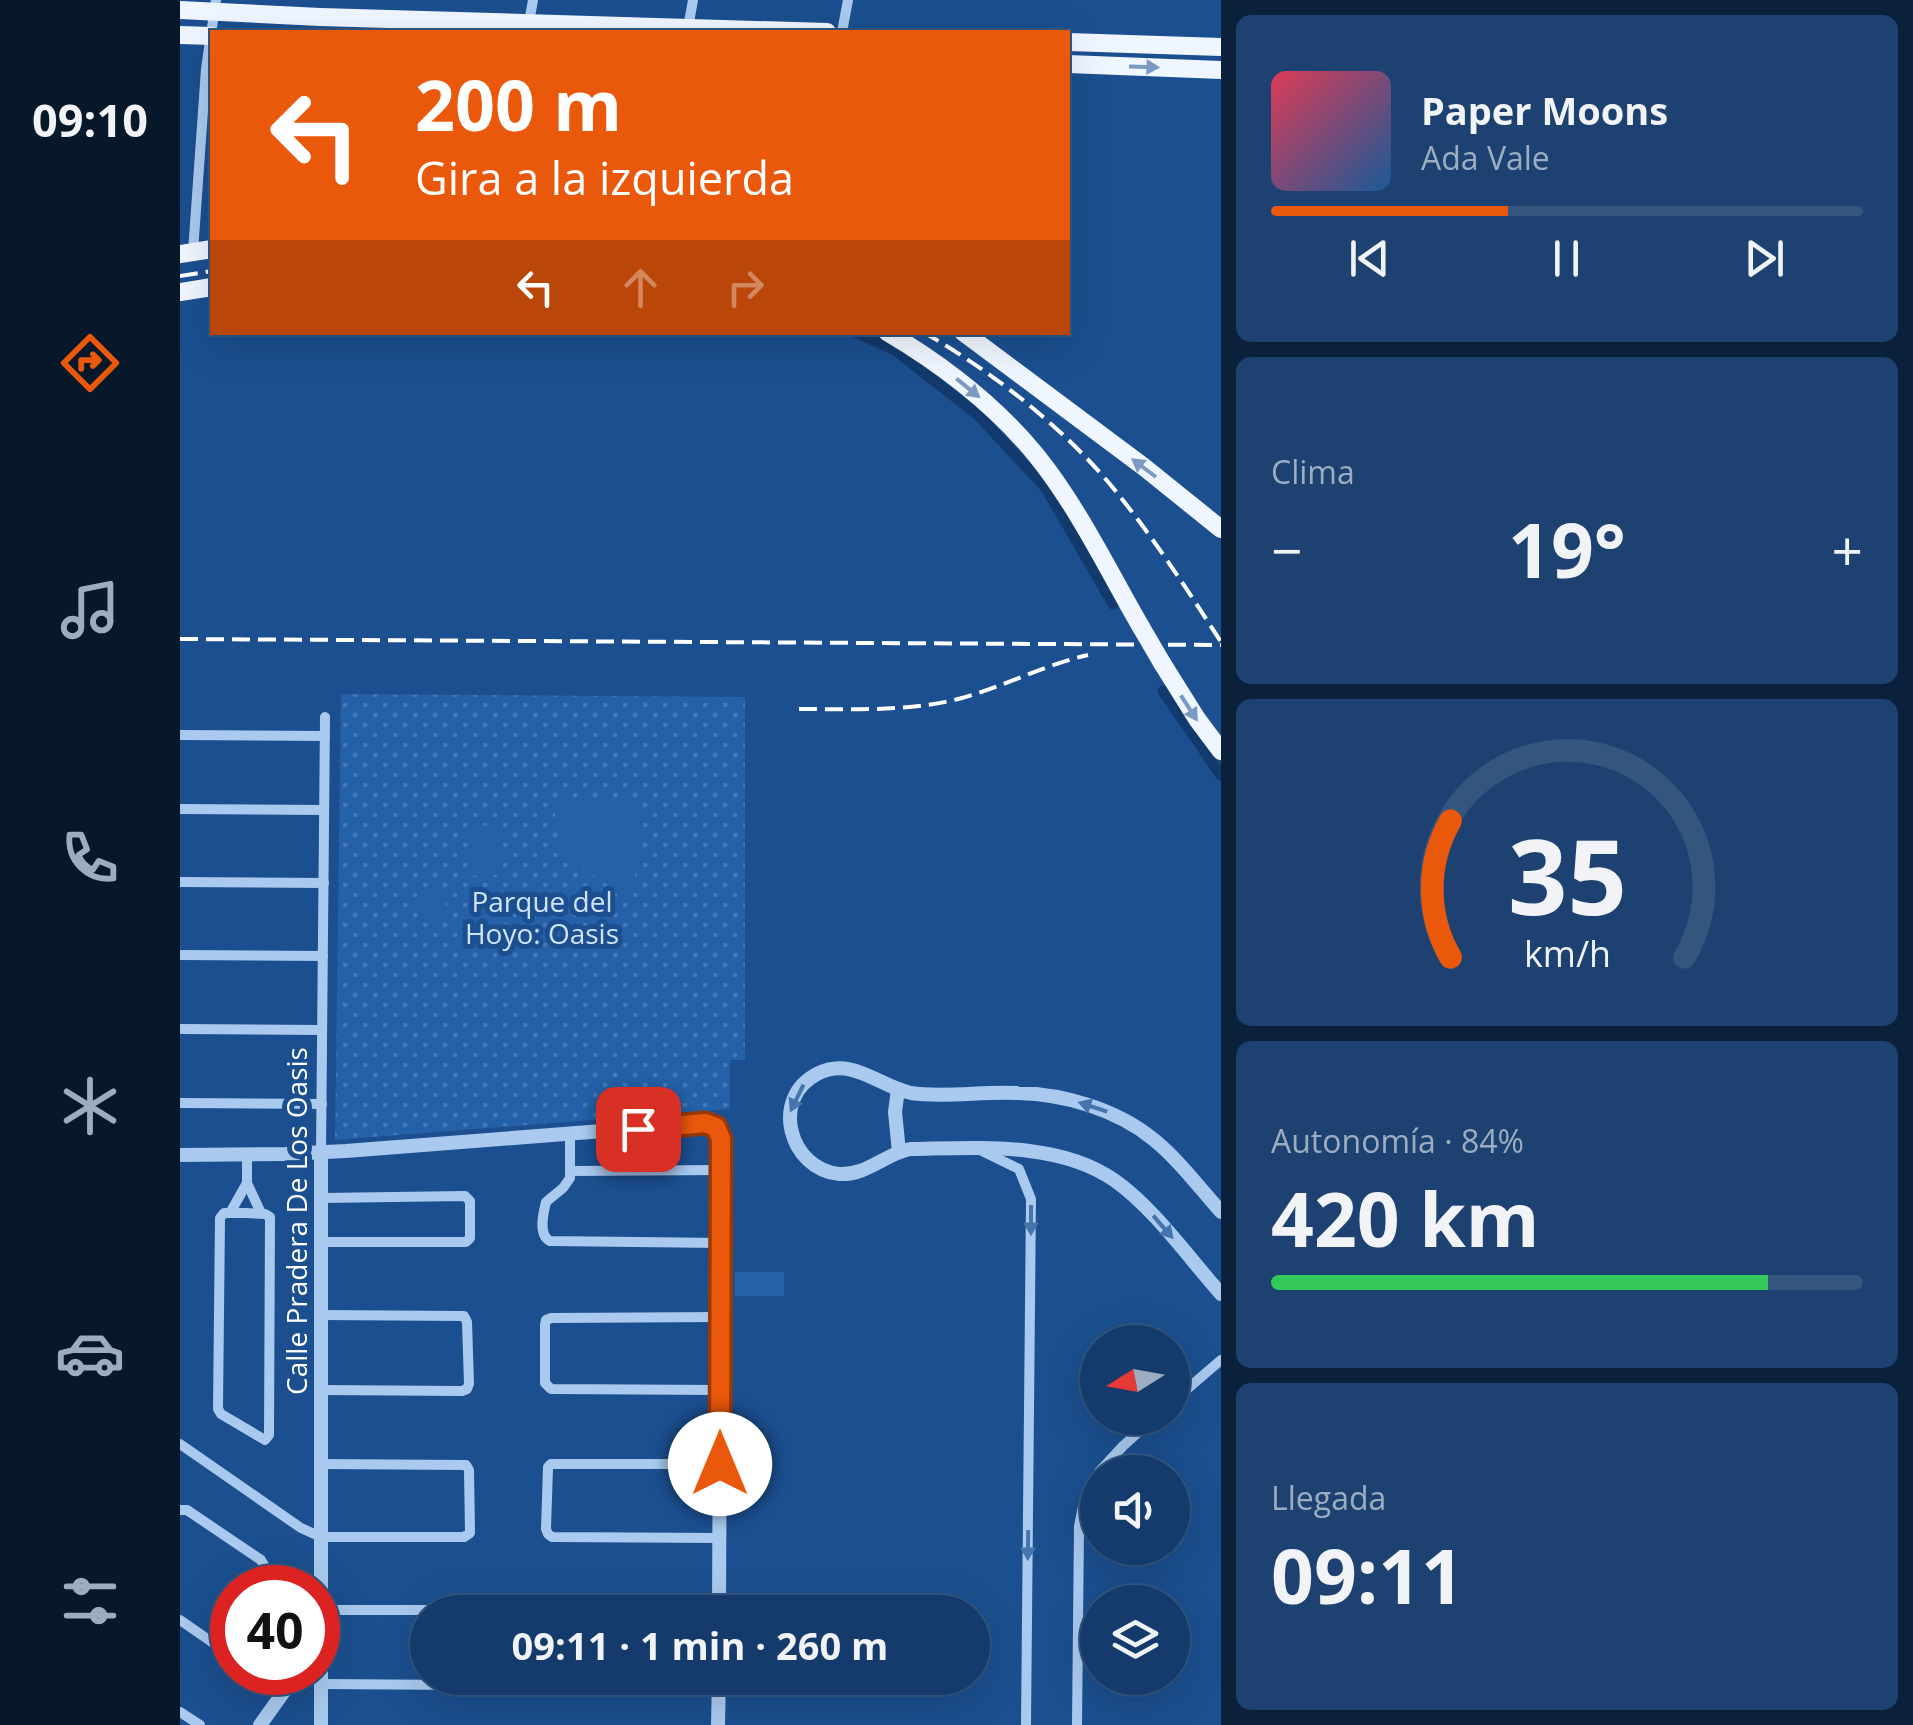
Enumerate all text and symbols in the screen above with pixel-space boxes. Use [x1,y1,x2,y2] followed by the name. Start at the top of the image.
[415,56,622,152] text: 200 m
[1129,60,1160,76] one-way arrow
[250,70,380,200] icon: left
[1421,84,1668,136] text: Paper Moons
[32,89,148,150] text: 09:10
[1421,136,1550,179] text: Ada Vale
[415,147,794,208] text: Gira a la izquierda
[1342,231,1397,286] icon: previous
[1539,231,1594,286] icon: pause
[1737,231,1792,286] icon: next
[508,260,563,315] icon: left
[613,260,668,315] icon: ahead
[718,260,773,315] icon: right
[55,328,125,398] icon: directions
[955,377,980,398] one-way arrow
[1271,450,1355,493] text: Clima
[1132,457,1158,478] one-way arrow
[1508,498,1626,600] text: 19°
[1271,512,1302,587] text: −
[1832,512,1863,587] text: +
[55,575,125,645] icon: music
[1180,694,1198,722] one-way arrow
[1508,804,1626,945] text: 35
[55,823,125,893] icon: phone
[465,882,619,952] park label: Parque del Hoyo: Oasis
[1524,929,1610,977] text: km/h
[277,1047,315,1395] street label: Calle Pradera De Los Oasis
[55,1071,125,1141] icon: climate
[789,1083,806,1112] one-way arrow
[596,1087,681,1172] pin
[1078,1099,1108,1114] one-way arrow
[611,1102,666,1157] icon: arrive
[1271,1119,1524,1162] text: Autonomía · 84%
[1271,1167,1539,1269] text: 420 km
[1023,1204,1039,1236] one-way arrow
[1151,1215,1173,1240] one-way arrow
[55,1318,125,1388] icon: car
[1080,1325,1190,1435] north arrow
[1080,1325,1190,1695] map controls
[668,1412,772,1516] position arrow
[1080,1455,1190,1565] button: sound
[1271,1476,1386,1519] text: Llegada
[1271,1524,1464,1626] text: 09:11
[1020,1529,1036,1561] one-way arrow
[210,1565,340,1695] speed limit sign: 40
[55,1566,125,1636] icon: filters
[1080,1585,1190,1695] button: layers
[512,1619,888,1671] text: 09:11 · 1 min · 260 m

